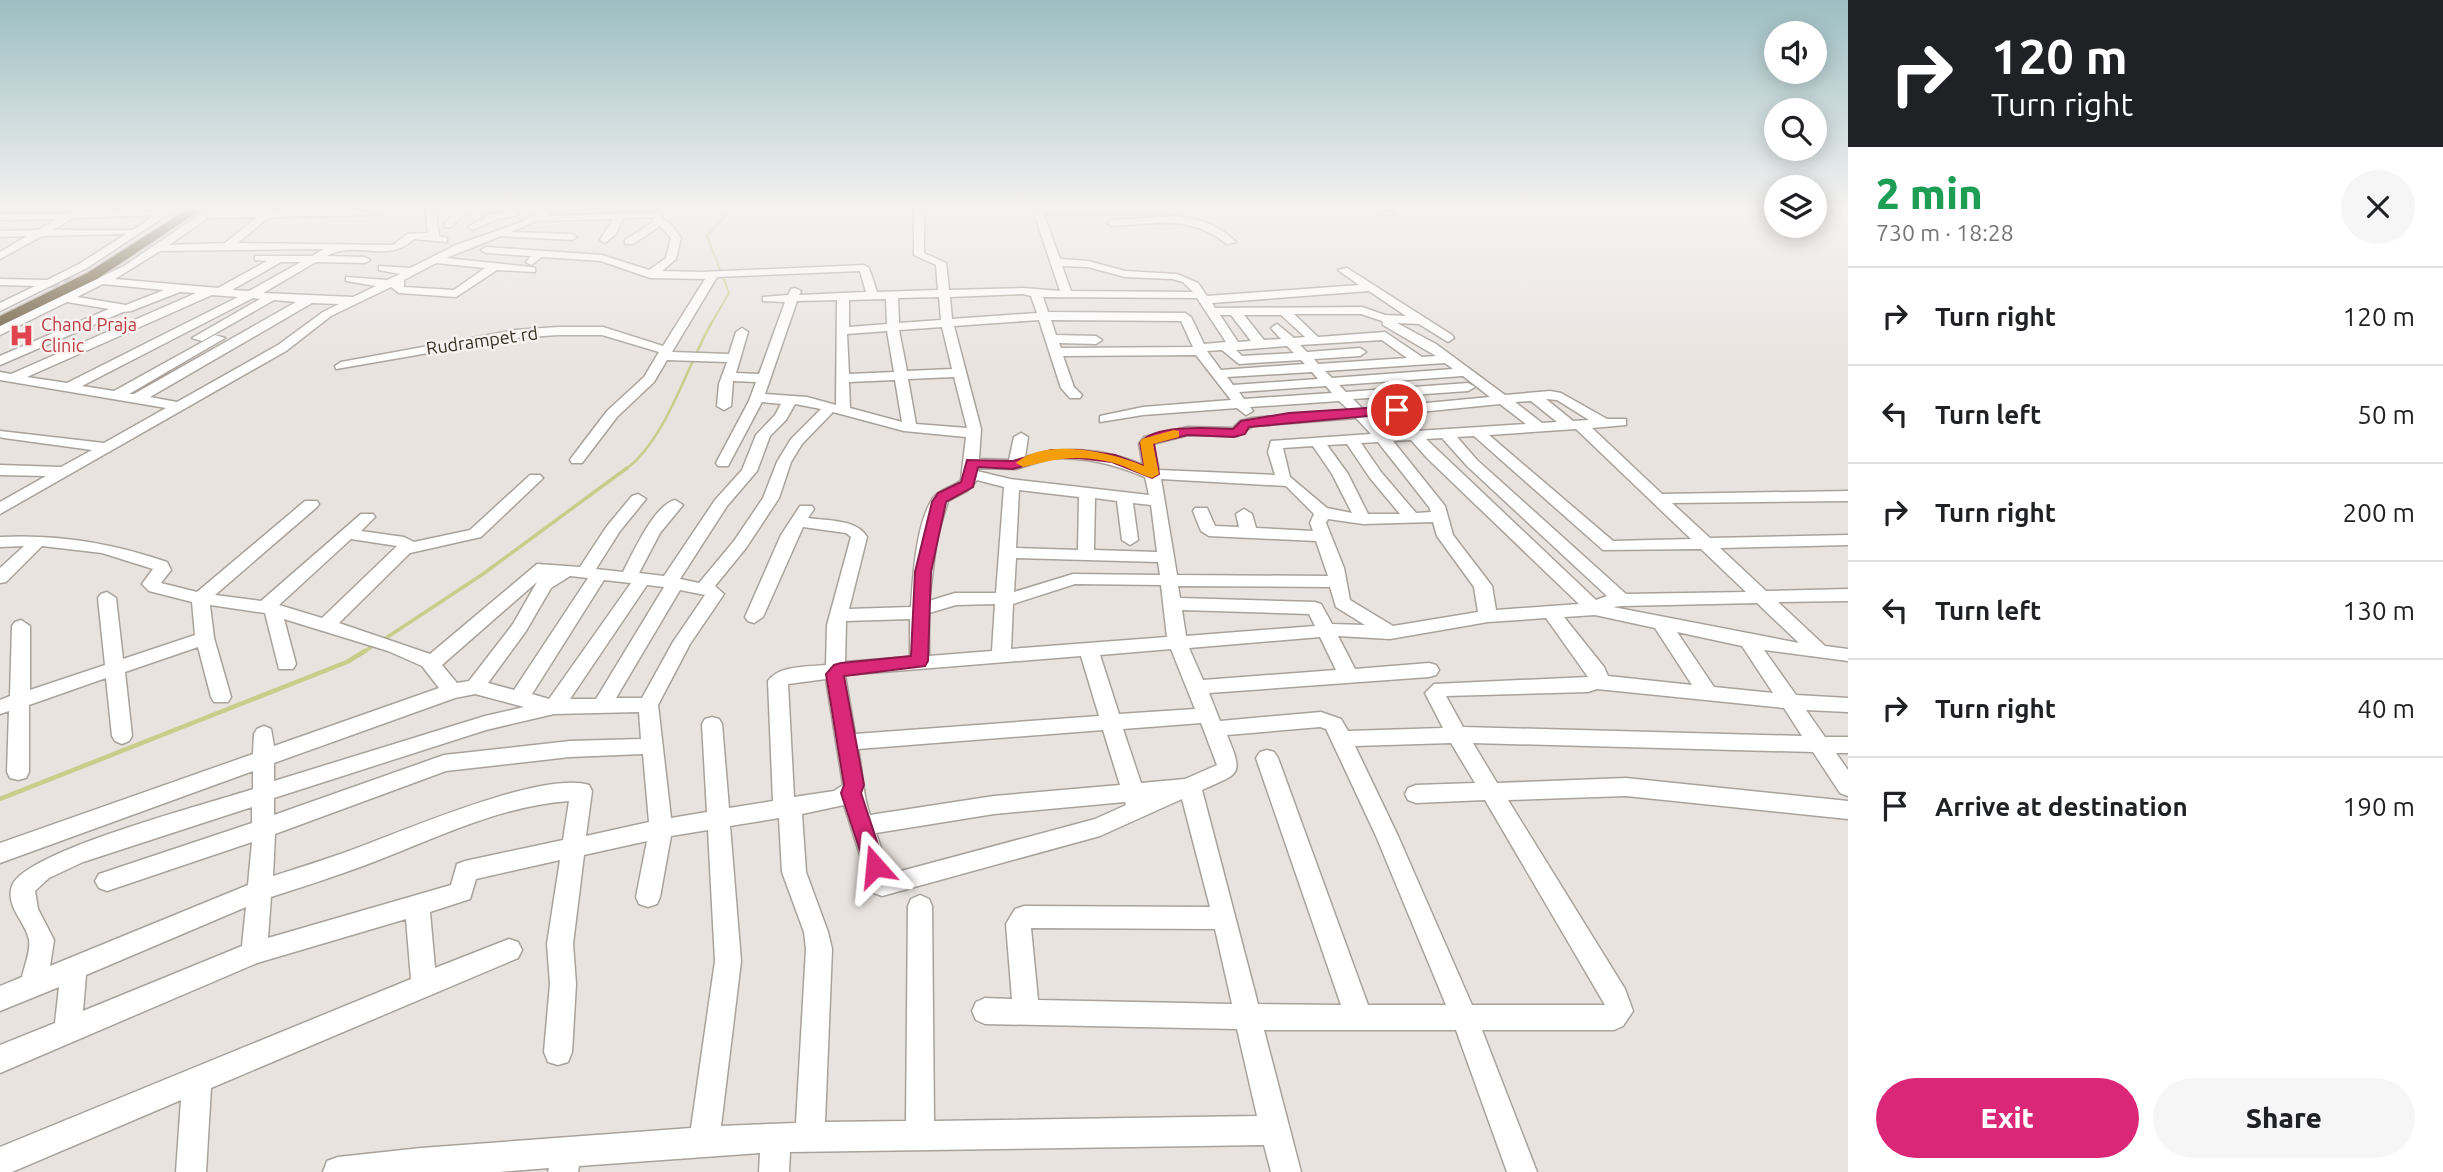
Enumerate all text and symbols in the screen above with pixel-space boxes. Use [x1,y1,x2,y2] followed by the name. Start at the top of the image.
[1764,21,1827,238] map controls
[1764,21,1827,84] button: sound
[1876,28,1967,119] icon: right
[1991,28,2128,83] text: 120 m
[1991,86,2133,122] text: Turn right
[1764,98,1827,161] button: search
[1876,170,1983,217] text: 2 min
[2341,170,2415,244] button: close
[1764,175,1827,238] button: layers
[1876,220,2014,245] text: 730 m · 18:28
[1876,297,1914,335] icon: right
[1935,302,2056,331] text: Turn right
[2343,302,2415,331] text: 120 m
[41,314,137,355] place label: Chand Praja Clinic
[7,321,35,349] hospital icon: Chand Praja Clinic
[425,322,539,358] street label: Rudrampet rd
[1367,380,1427,440] pin
[1378,391,1416,429] icon: arrive
[1876,395,1914,433] icon: left
[1935,400,2041,429] text: Turn left
[2357,400,2415,429] text: 50 m
[1876,493,1914,531] icon: right
[1935,498,2056,527] text: Turn right
[2343,498,2415,527] text: 200 m
[1876,591,1914,629] icon: left
[1935,596,2041,625] text: Turn left
[2343,596,2415,625] text: 130 m
[1876,689,1914,727] icon: right
[1935,694,2056,723] text: Turn right
[2357,694,2415,723] text: 40 m
[1876,787,1914,825] icon: arrive
[1935,792,2188,821] text: Arrive at destination
[2343,792,2415,821] text: 190 m
[838,829,912,903] position arrow
[1876,1078,2139,1158] button: Exit
[2153,1078,2415,1158] button: Share

